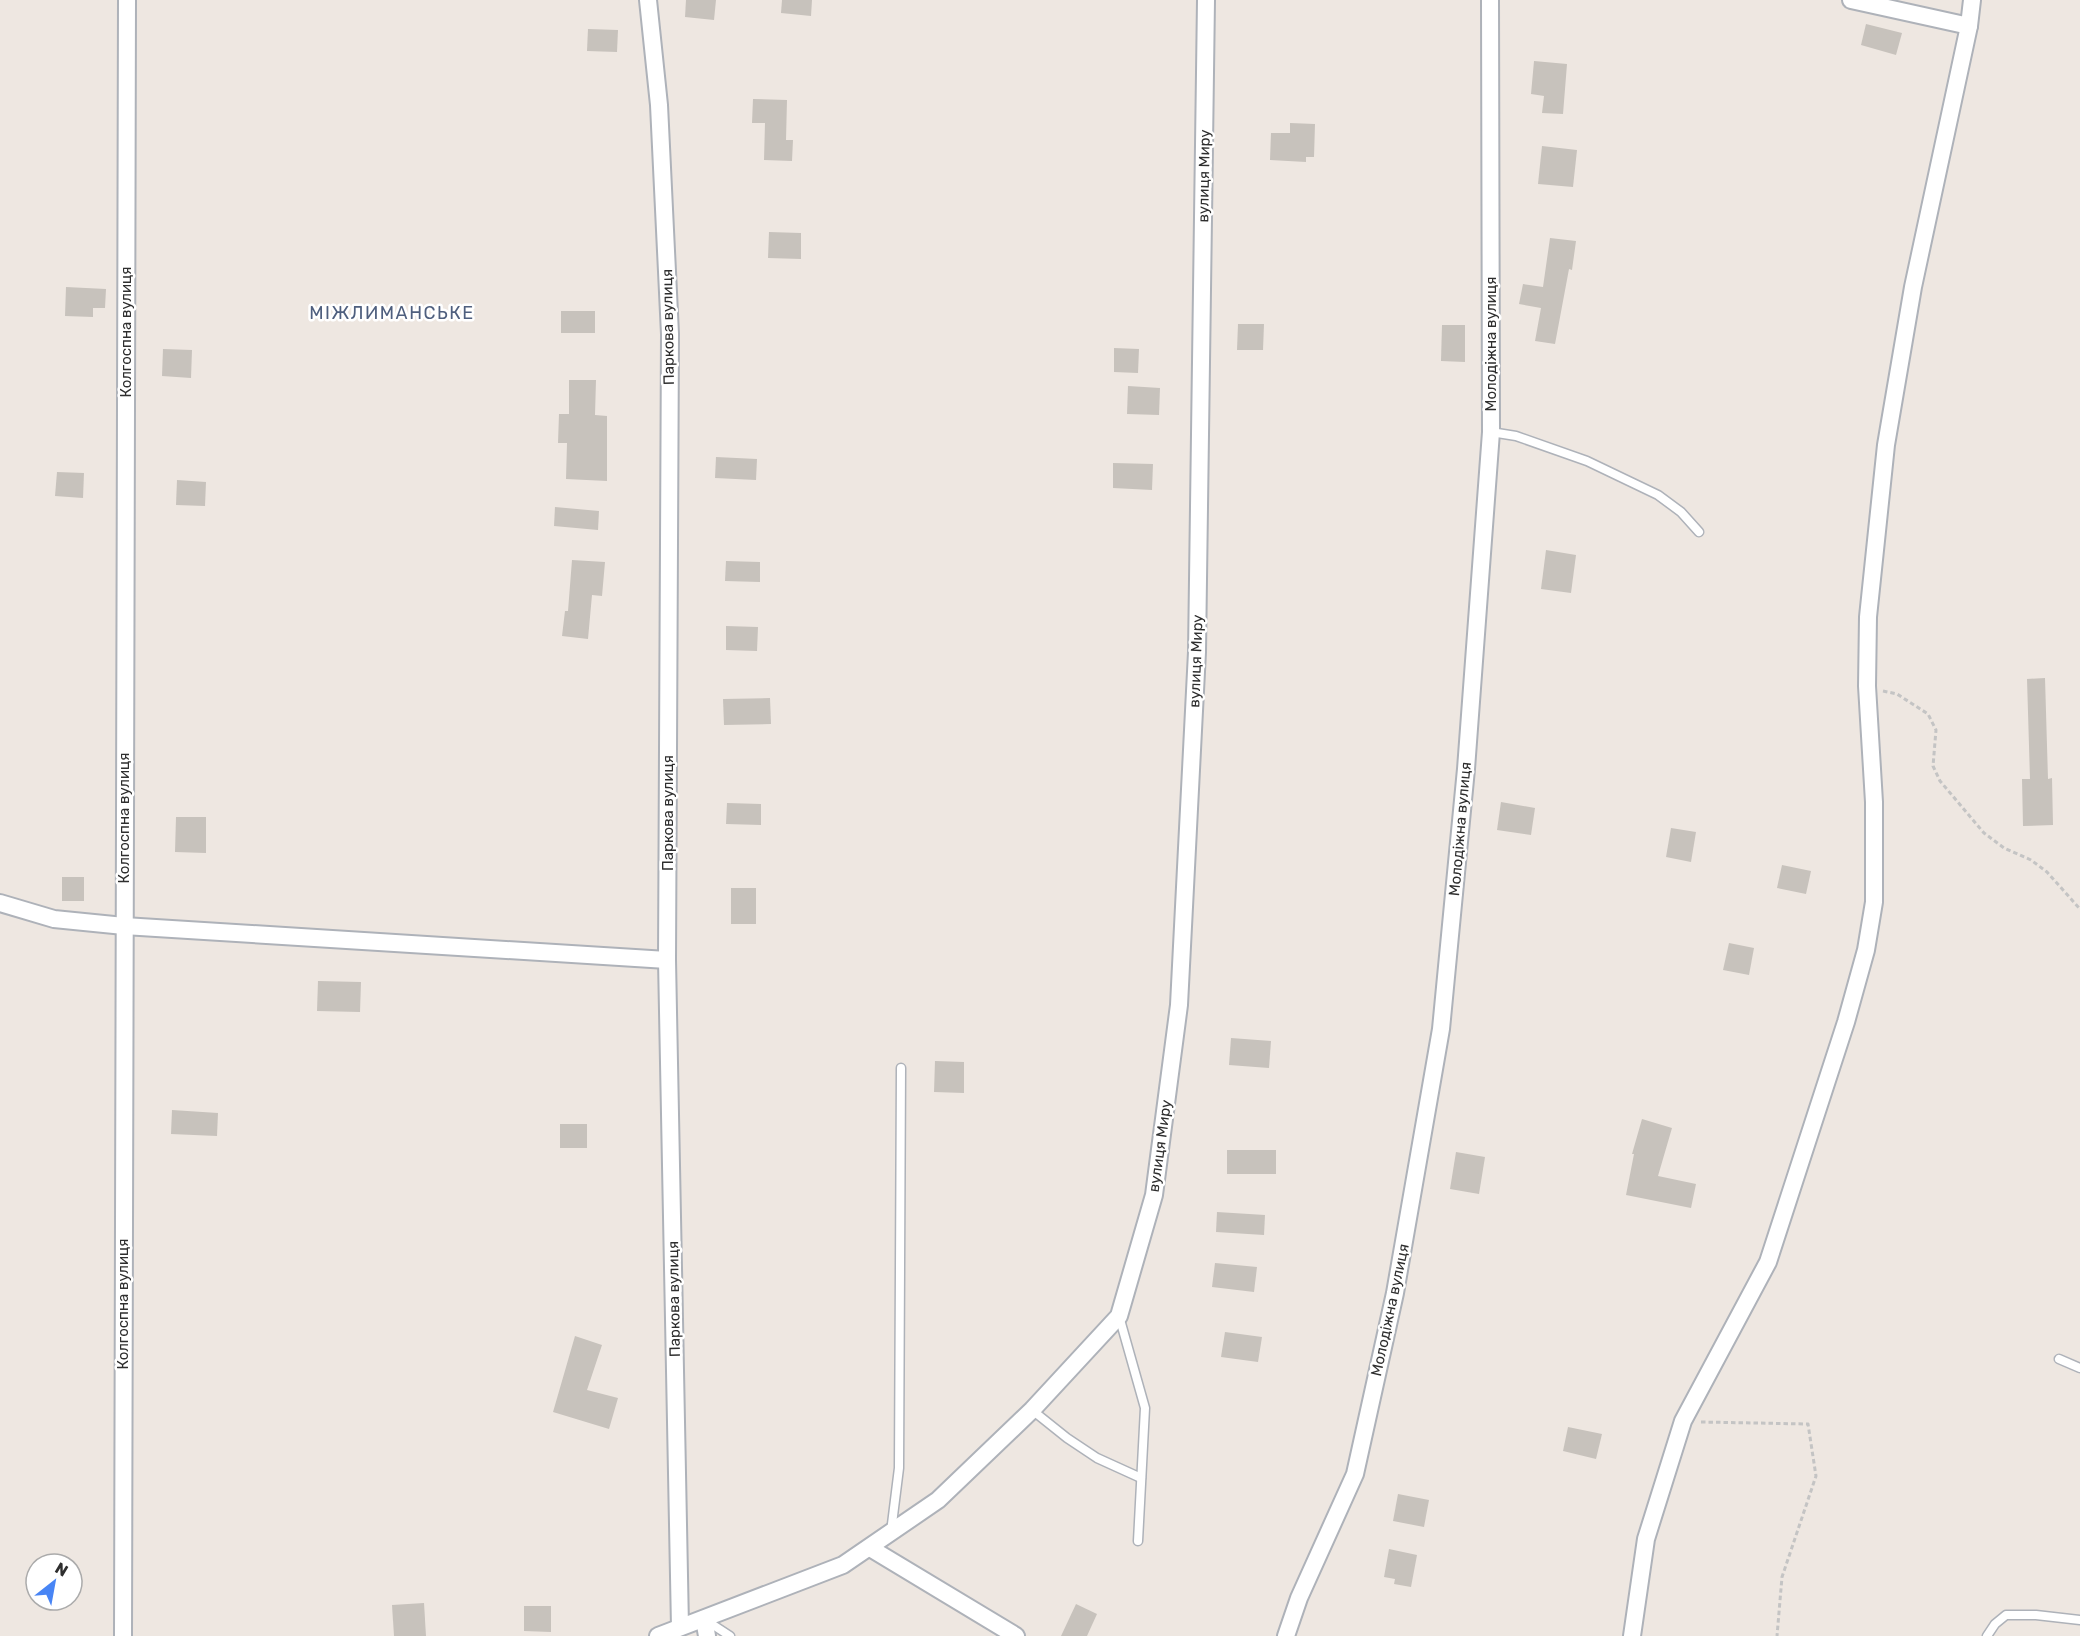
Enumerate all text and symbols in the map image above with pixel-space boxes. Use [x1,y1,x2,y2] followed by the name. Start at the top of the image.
[1194,129,1214,223] street label: вулиця Миру
[117,267,135,397] street label: Колгоспна вулиця
[658,269,678,385] street label: Паркова вулиця
[1482,277,1500,411] street label: Молодіжна вулиця
[309,302,475,324] district label: МІЖЛИМАНСЬКЕ
[1185,614,1207,708] street label: вулиця Миру
[115,753,133,883] street label: Колгоспна вулиця
[659,755,677,871] street label: Паркова вулиця
[1445,761,1475,897] street label: Молодіжна вулиця
[1145,1099,1175,1193] street label: вулиця Миру
[114,1239,132,1369] street label: Колгоспна вулиця
[664,1241,684,1357] street label: Паркова вулиця
[1367,1242,1413,1378] street label: Молодіжна вулиця
[24,1552,84,1612] north arrow
[52,1558,71,1581] text: N

